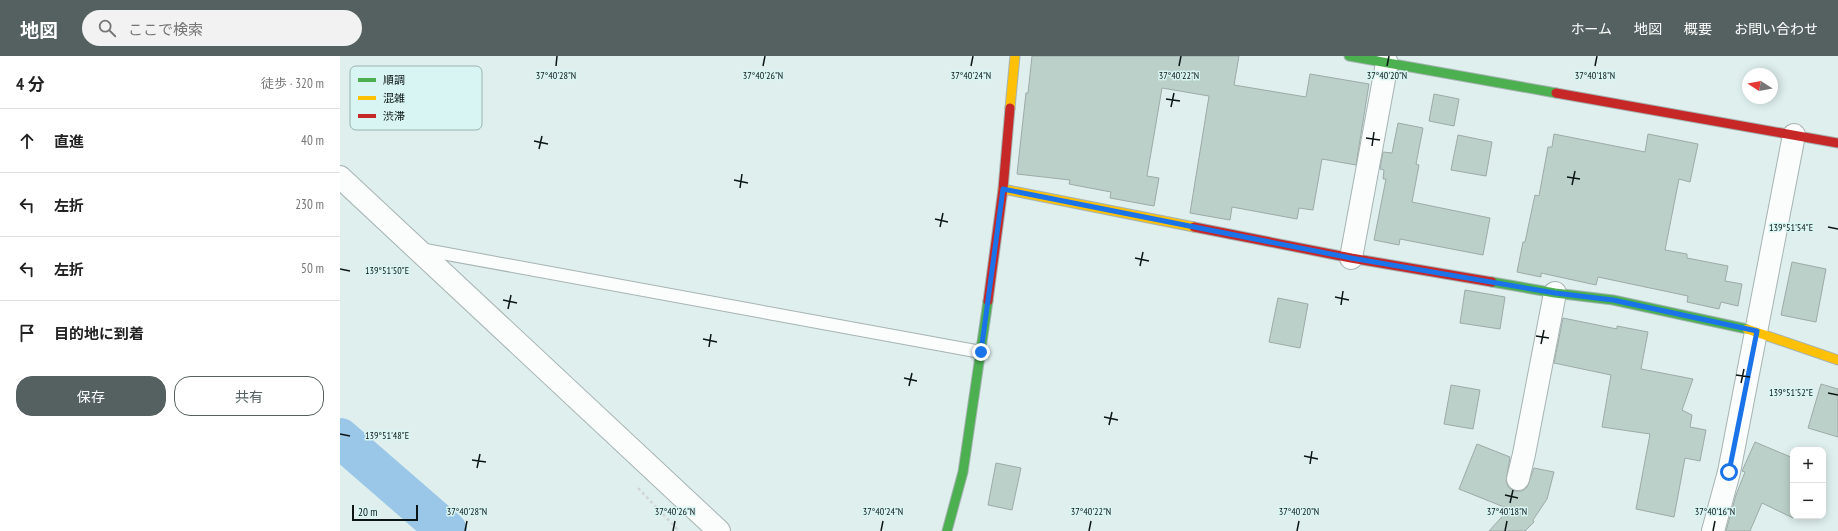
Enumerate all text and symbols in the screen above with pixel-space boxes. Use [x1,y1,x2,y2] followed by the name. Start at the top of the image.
[82,10,362,46] search box
[96,17,118,39] icon: search
[20,18,58,42] text: 地図
[128,20,203,39] text: ここで検索
[1570,20,1612,38] text: ホーム
[1634,20,1662,38] text: 地図
[1684,20,1712,38] text: 概要
[1734,20,1818,38] text: お問い合わせ
[350,66,482,130] legend
[1742,68,1778,104] north arrow
[536,69,576,82] text: 37°40'28"N
[743,69,783,82] text: 37°40'26"N
[951,69,991,82] text: 37°40'24"N
[1159,69,1199,82] text: 37°40'22"N
[1367,69,1407,82] text: 37°40'20"N
[1575,69,1615,82] text: 37°40'18"N
[16,73,45,95] text: 4 分
[383,73,405,87] text: 順調
[261,75,324,92] text: 徒歩 · 320 m
[383,91,405,105] text: 混雑
[383,109,405,123] text: 渋滞
[16,130,38,152] icon: ahead
[54,132,84,151] text: 直進
[301,132,324,149] text: 40 m
[16,194,38,216] icon: left
[54,196,84,215] text: 左折
[295,196,324,213] text: 230 m
[1769,221,1813,234] text: 139°51'54"E
[16,258,38,280] icon: left
[54,260,84,279] text: 左折
[301,260,324,277] text: 50 m
[365,264,409,277] text: 139°51'50"E
[16,322,38,344] icon: arrive
[54,324,144,343] text: 目的地に到着
[972,343,990,361] route end
[16,376,166,416] button: 保存
[174,376,324,416] button: 共有
[1769,386,1813,399] text: 139°51'52"E
[365,429,409,442] text: 139°51'48"E
[1790,447,1826,519] map controls
[1790,447,1826,483] button: +
[1720,463,1738,481] route start
[1790,483,1826,519] button: −
[352,503,418,522] scale bar
[358,505,377,519] text: 20 m
[447,505,487,518] text: 37°40'28"N
[655,505,695,518] text: 37°40'26"N
[863,505,903,518] text: 37°40'24"N
[1071,505,1111,518] text: 37°40'22"N
[1279,505,1319,518] text: 37°40'20"N
[1487,505,1527,518] text: 37°40'18"N
[1695,505,1735,518] text: 37°40'16"N

